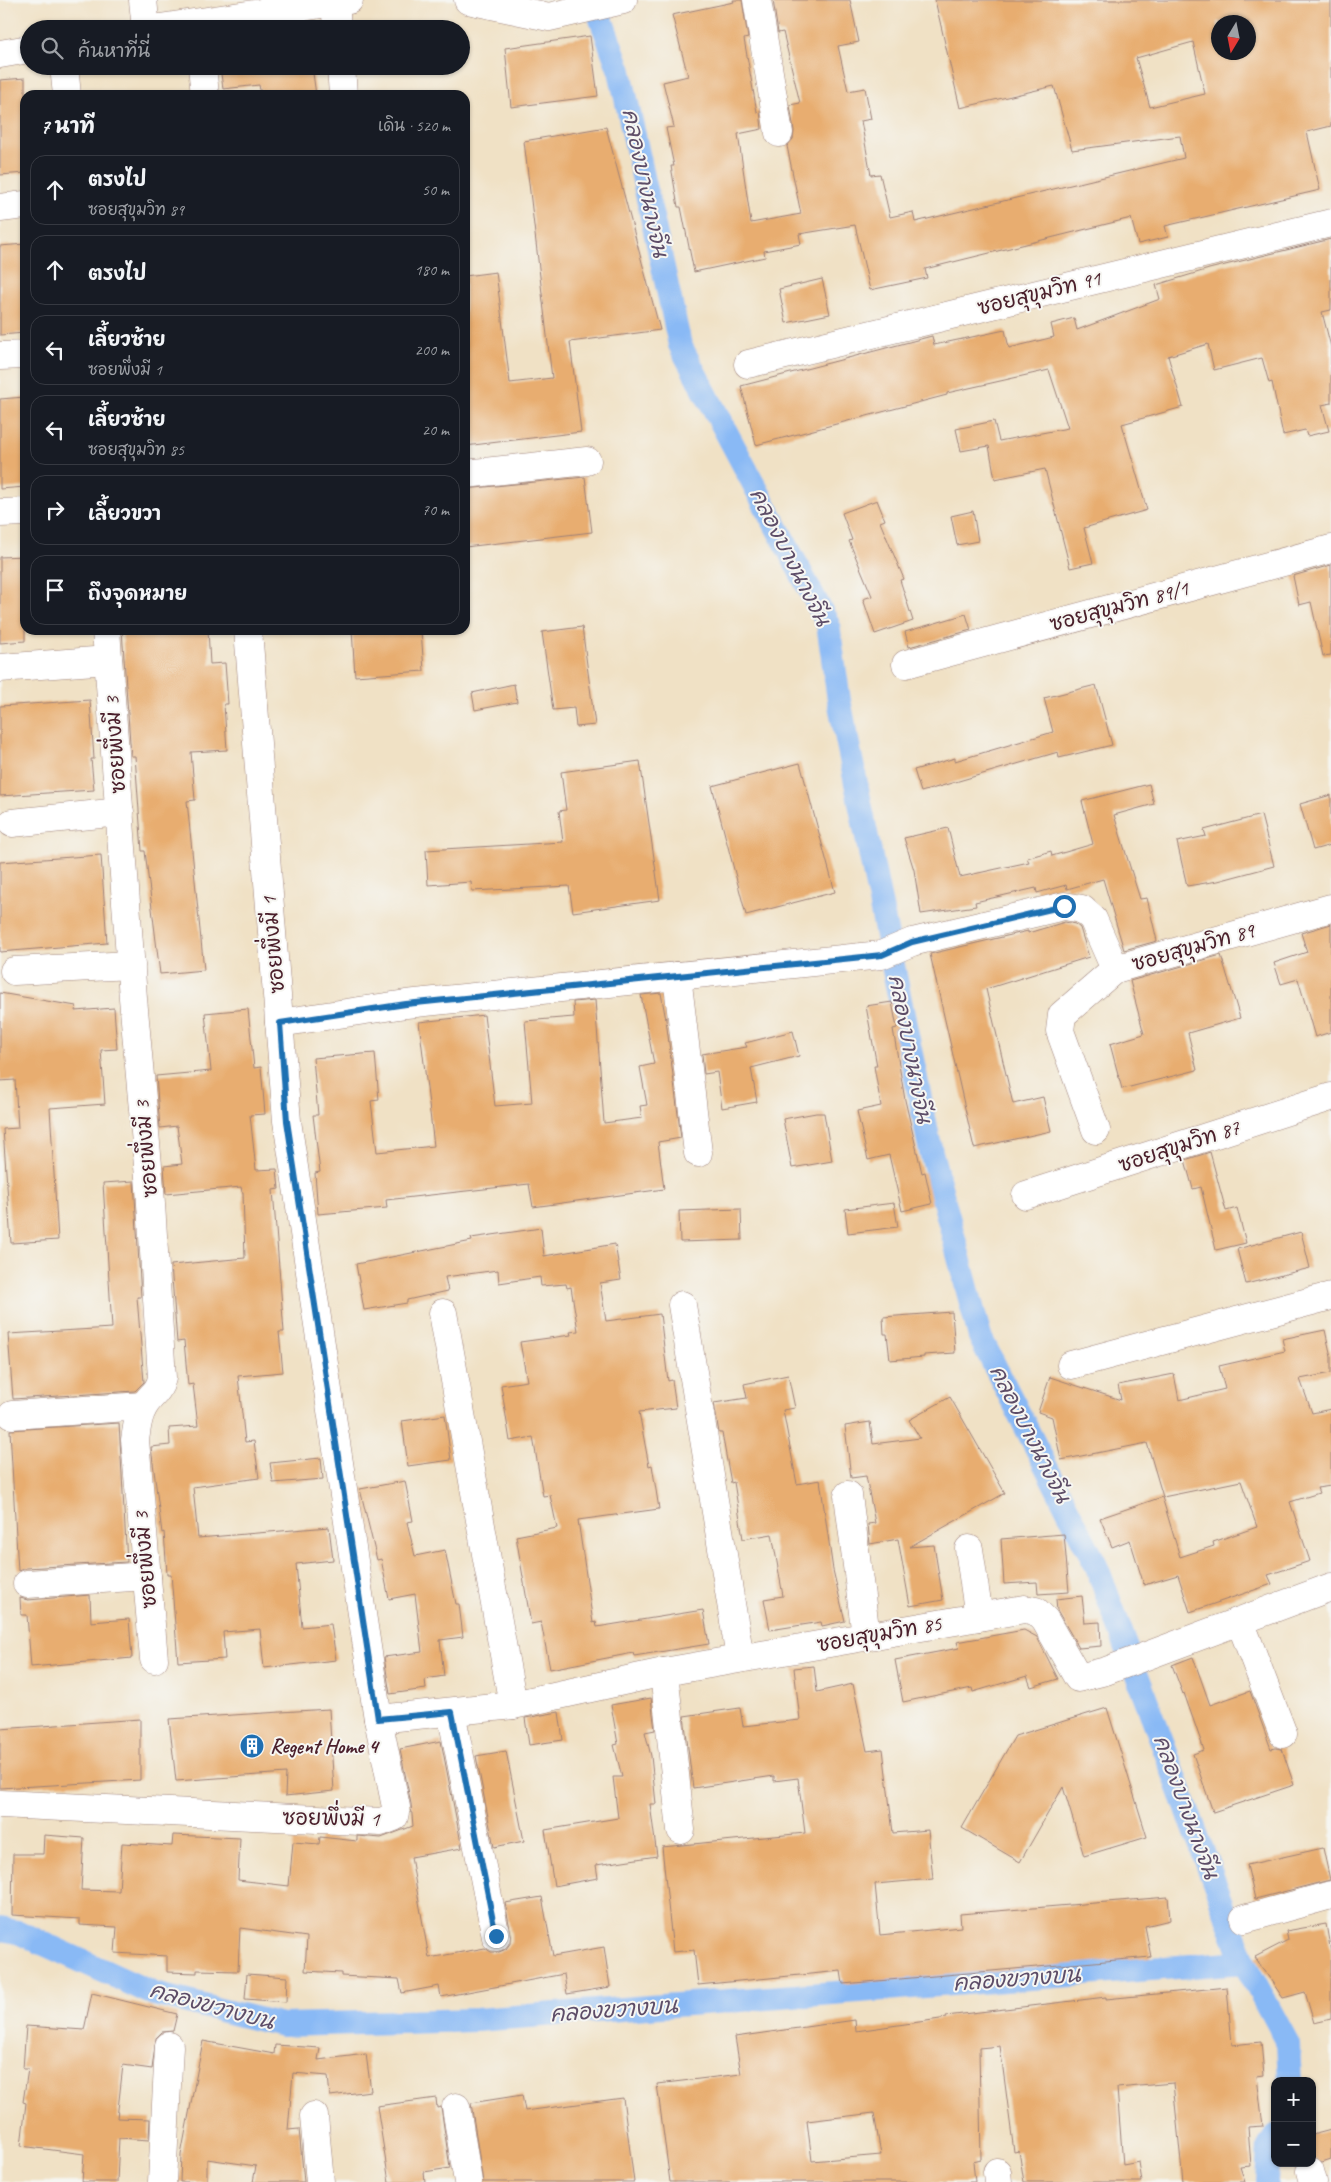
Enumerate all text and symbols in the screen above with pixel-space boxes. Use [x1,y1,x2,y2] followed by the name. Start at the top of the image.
[1211,15,1256,60] north arrow
[20,20,470,75] search box
[38,34,66,62] icon: search
[78,39,150,63] text: ค้นหาที่นี่
[616,106,675,261] water label: คลองบางนางจีน
[40,113,95,139] text: 7 นาที
[378,116,450,136] text: เดิน · 520 m
[88,168,146,192] text: ตรงไป
[41,176,69,204] icon: ahead
[422,180,449,200] text: 50 m
[88,200,184,220] text: ซอยสุขุมวิท 89
[41,256,69,284] icon: ahead
[415,260,449,280] text: 180 m
[88,262,146,286] text: ตรงไป
[975,265,1106,324] street label: ซอยสุขุมวิท 91
[88,328,165,352] text: เลี้ยวซ้าย
[41,336,69,364] icon: left
[415,340,449,360] text: 200 m
[88,360,162,380] text: ซอยพึ่งมี 1
[88,408,165,432] text: เลี้ยวซ้าย
[41,416,69,444] icon: left
[422,420,449,440] text: 20 m
[88,440,184,460] text: ซอยสุขุมวิท 85
[743,483,837,632] water label: คลองบางนางจีน
[41,496,69,524] icon: right
[422,500,449,520] text: 70 m
[88,502,161,526] text: เลี้ยวขวา
[1047,575,1193,640] street label: ซอยสุขุมวิท 89/1
[41,576,69,604] icon: arrive
[88,582,187,606] text: ถึงจุดหมาย
[94,694,131,795] street label: ซอยพึ่งมี 3
[252,894,290,995] street label: ซอยพึ่งมี 1
[1053,895,1076,918] route start
[1129,917,1259,980] street label: ซอยสุขุมวิท 89
[882,972,938,1127] water label: คลองบางนางจีน
[125,1098,163,1199] street label: ซอยพึ่งมี 3
[1115,1114,1245,1181] street label: ซอยสุขุมวิท 87
[983,1360,1077,1509] water label: คลองบางนางจีน
[124,1509,162,1610] street label: ซอยพึ่งมี 3
[815,1610,945,1661] street label: ซอยสุขุมวิท 85
[1147,1731,1225,1884] water label: คลองบางนางจีน
[239,1733,265,1759] building icon: Regent Home 4
[270,1733,380,1759] place label: Regent Home 4
[282,1800,381,1832] street label: ซอยพึ่งมี 1
[485,1925,508,1948] route end
[952,1960,1083,1997] water label: คลองขวางบน
[147,1976,279,2036] water label: คลองขวางบน
[549,1991,680,2028] water label: คลองขวางบน
[1271,2077,1316,2167] map controls
[1271,2077,1316,2122] button: +
[1271,2122,1316,2167] button: −

